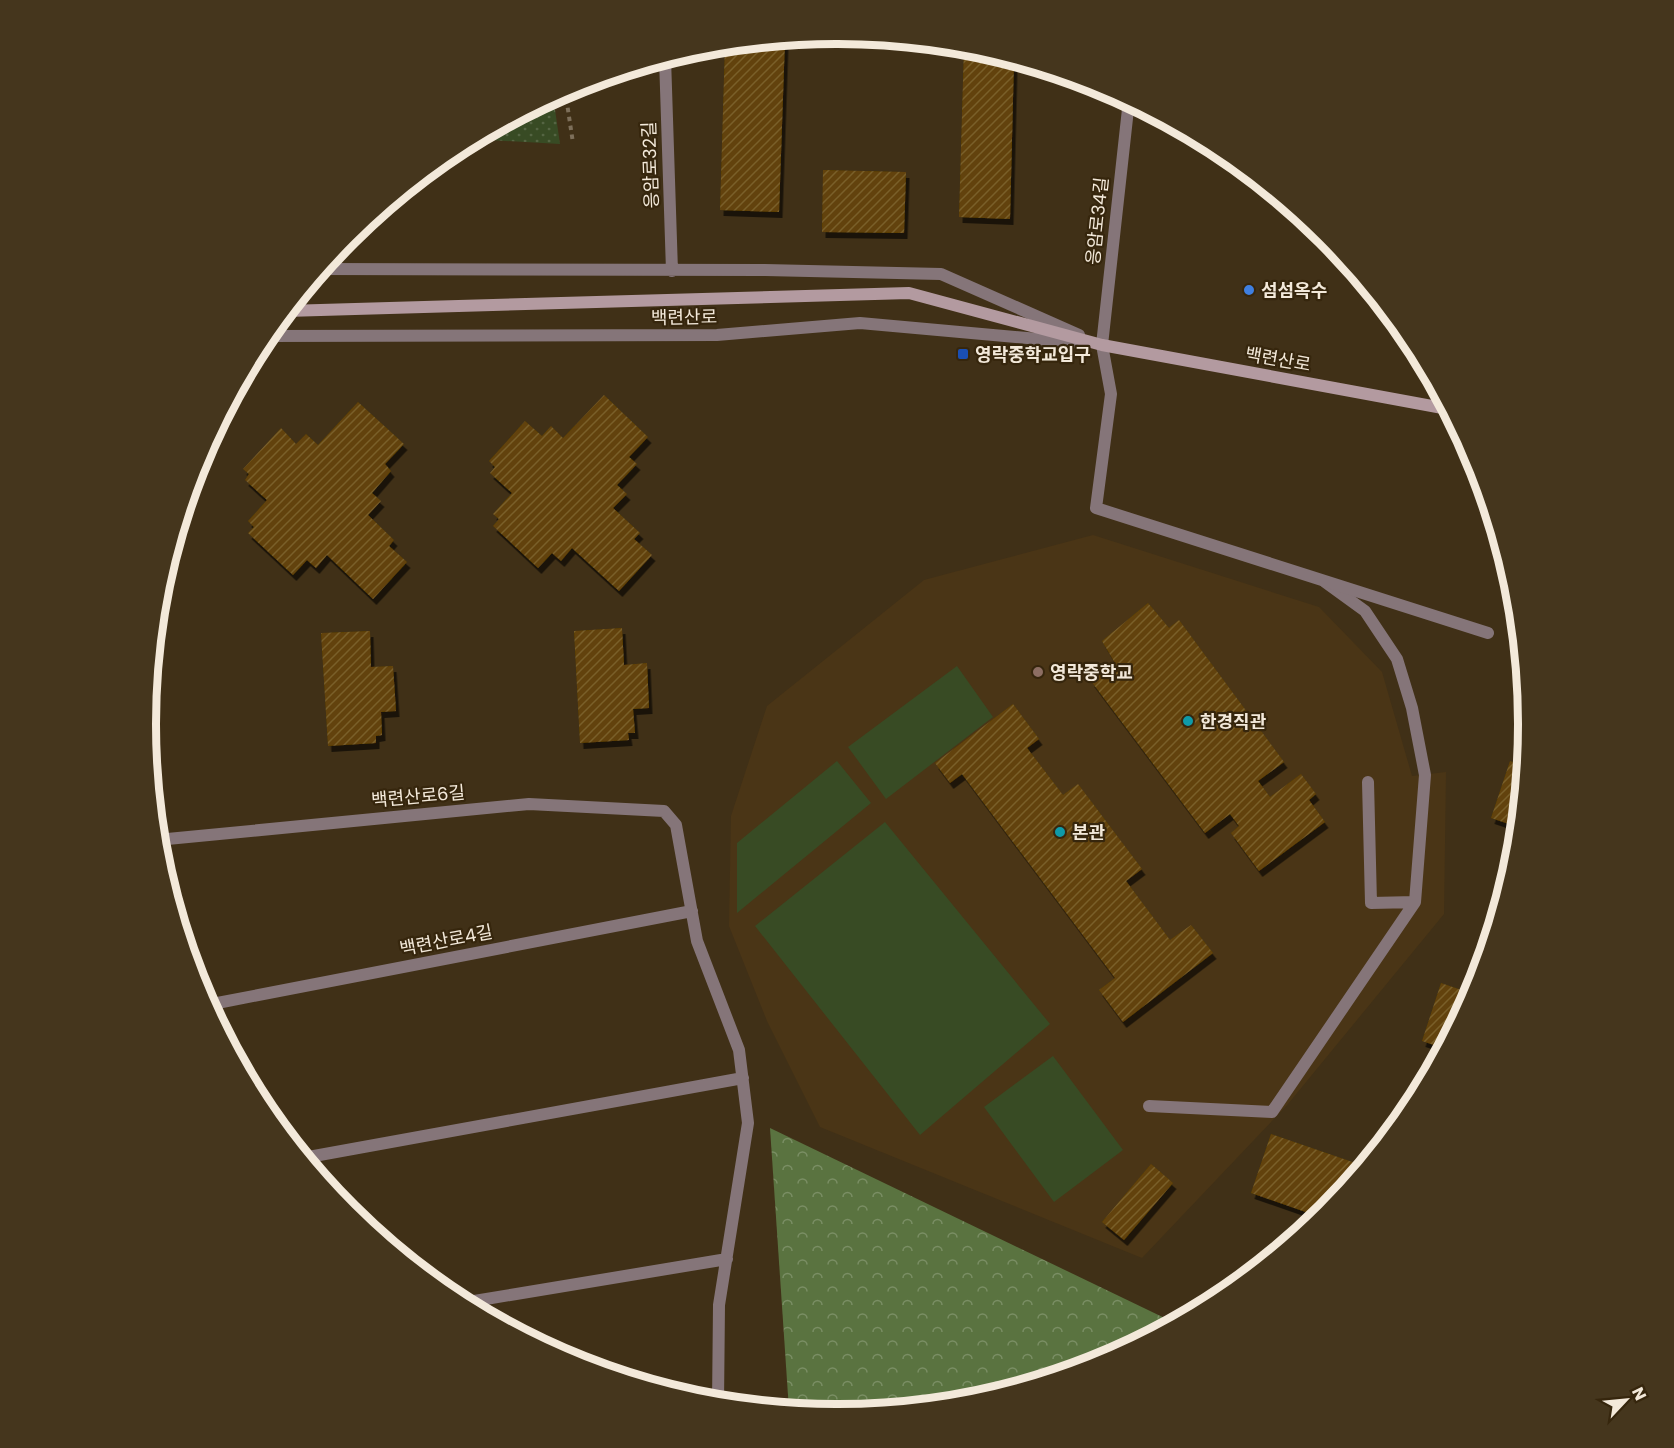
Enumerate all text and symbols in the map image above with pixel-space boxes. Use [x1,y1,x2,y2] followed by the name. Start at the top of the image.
[636,121,664,209] street label: 응암로32길
[1080,176,1114,266] street label: 응암로34길
[1261,278,1327,303] place label: 섬섬옥수
[1242,283,1256,297] marker: 섬섬옥수
[651,304,717,330] street label: 백련산로
[1243,341,1313,377] street label: 백련산로
[975,342,1091,367] place label: 영락중학교입구
[956,347,970,361] marker: 영락중학교입구
[1050,660,1133,685] place label: 영락중학교
[1031,665,1045,679] marker: 영락중학교
[1200,709,1267,734] place label: 한경직관
[1181,714,1195,728] marker: 한경직관
[370,779,466,813] street label: 백련산로6길
[1072,820,1106,845] place label: 본관
[1053,825,1067,839] marker: 본관
[397,919,495,961] street label: 백련산로4길
[1596,1370,1656,1430] north arrow
[1626,1383,1652,1404] text: N

